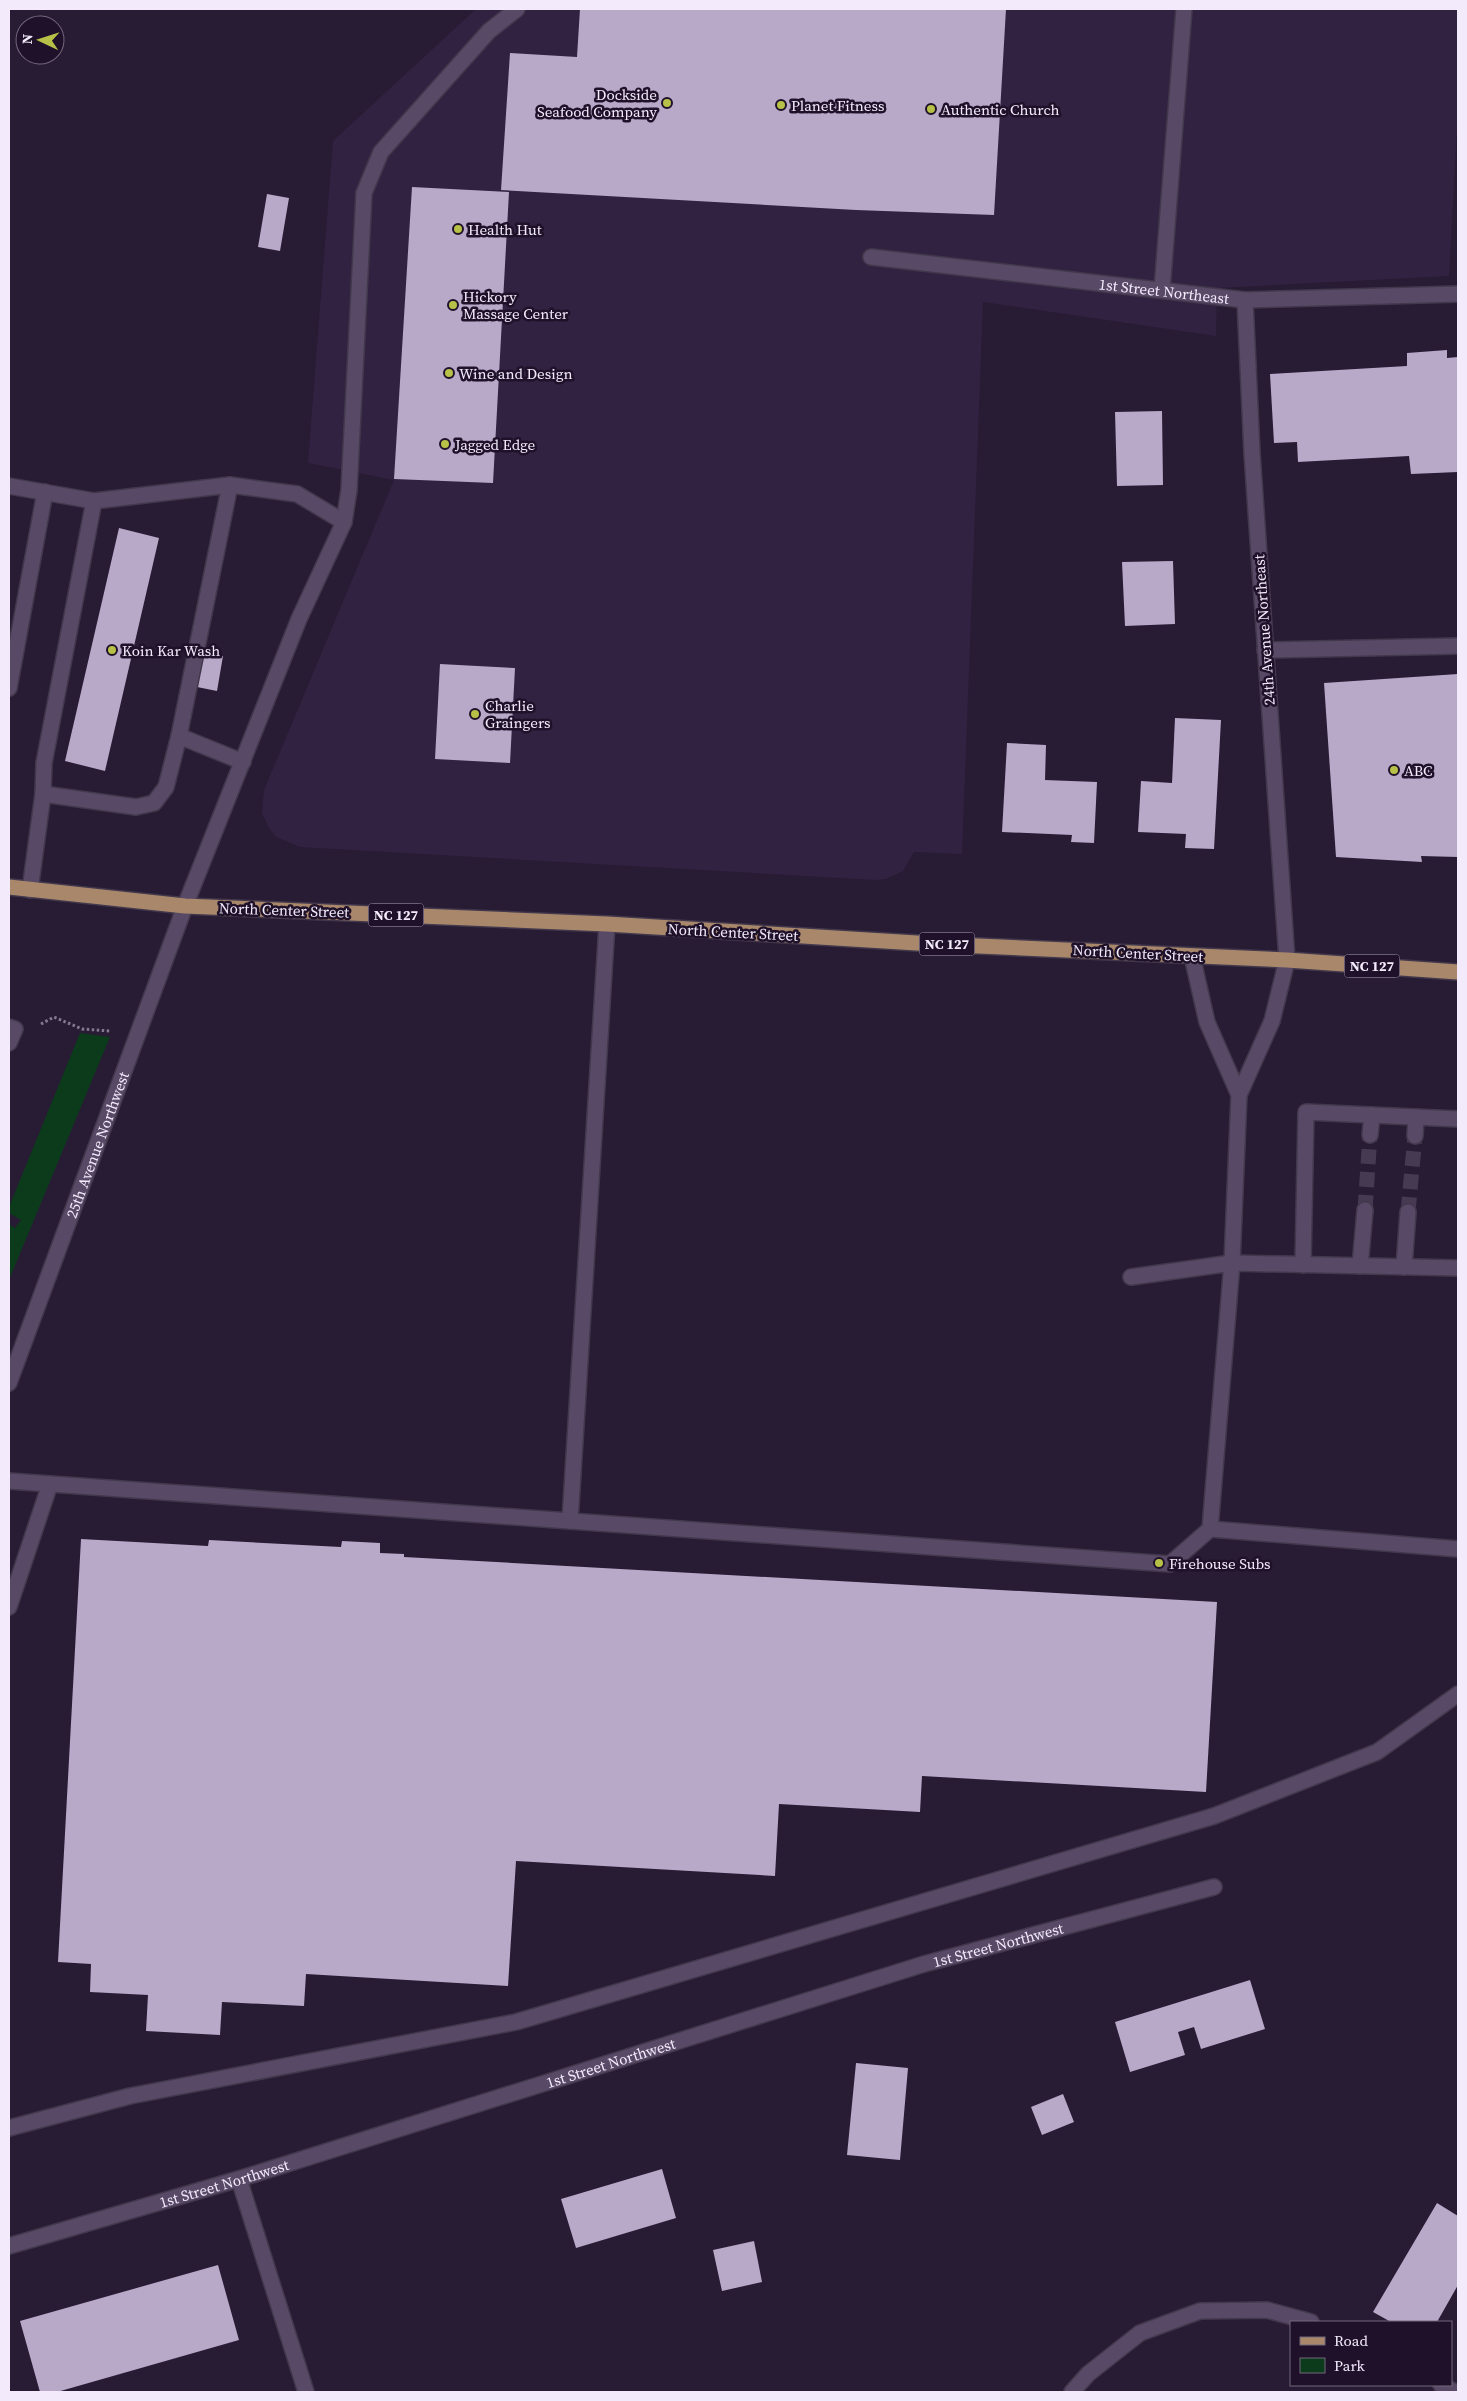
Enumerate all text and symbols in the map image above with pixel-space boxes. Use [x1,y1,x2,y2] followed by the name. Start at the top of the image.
[15,15,65,65] north arrow
[17,33,37,45] text: N
[537,84,657,122] place label: Dockside Seafood Company
[791,95,884,116] place label: Planet Fitness
[661,97,673,109] marker: Dockside Seafood Company
[775,99,787,111] marker: Planet Fitness
[941,99,1060,120] place label: Authentic Church
[925,103,937,115] marker: Authentic Church
[468,219,542,240] place label: Health Hut
[452,223,464,235] marker: Health Hut
[1098,273,1230,309] street label: 1st Street Northeast
[463,286,569,324] place label: Hickory Massage Center
[447,299,459,311] marker: Hickory Massage Center
[459,363,573,384] place label: Wine and Design
[443,367,455,379] marker: Wine and Design
[454,434,536,455] place label: Jagged Edge
[439,438,451,450] marker: Jagged Edge
[1248,554,1280,706] street label: 24th Avenue Northeast
[122,640,220,661] place label: Koin Kar Wash
[106,644,118,656] marker: Koin Kar Wash
[485,695,551,733] place label: Charlie Graingers
[469,708,481,720] marker: Charlie Graingers
[1404,760,1433,781] place label: ABC
[1388,764,1400,776] marker: ABC
[218,897,350,923] street label: North Center Street
[368,904,424,926] road number: NC 127
[667,918,799,946] street label: North Center Street
[920,932,974,956] road number: NC 127
[1072,939,1204,967] street label: North Center Street
[1344,954,1400,978] road number: NC 127
[60,1068,134,1221] street label: 25th Avenue Northwest
[1169,1553,1271,1574] place label: Firehouse Subs
[1153,1557,1165,1569] marker: Firehouse Subs
[930,1917,1066,1972] street label: 1st Street Northwest
[543,2032,678,2092] street label: 1st Street Northwest
[157,2154,291,2212] street label: 1st Street Northwest
[1290,2321,1452,2386] legend
[1334,2330,1368,2351] text: Road
[1334,2355,1366,2376] text: Park

